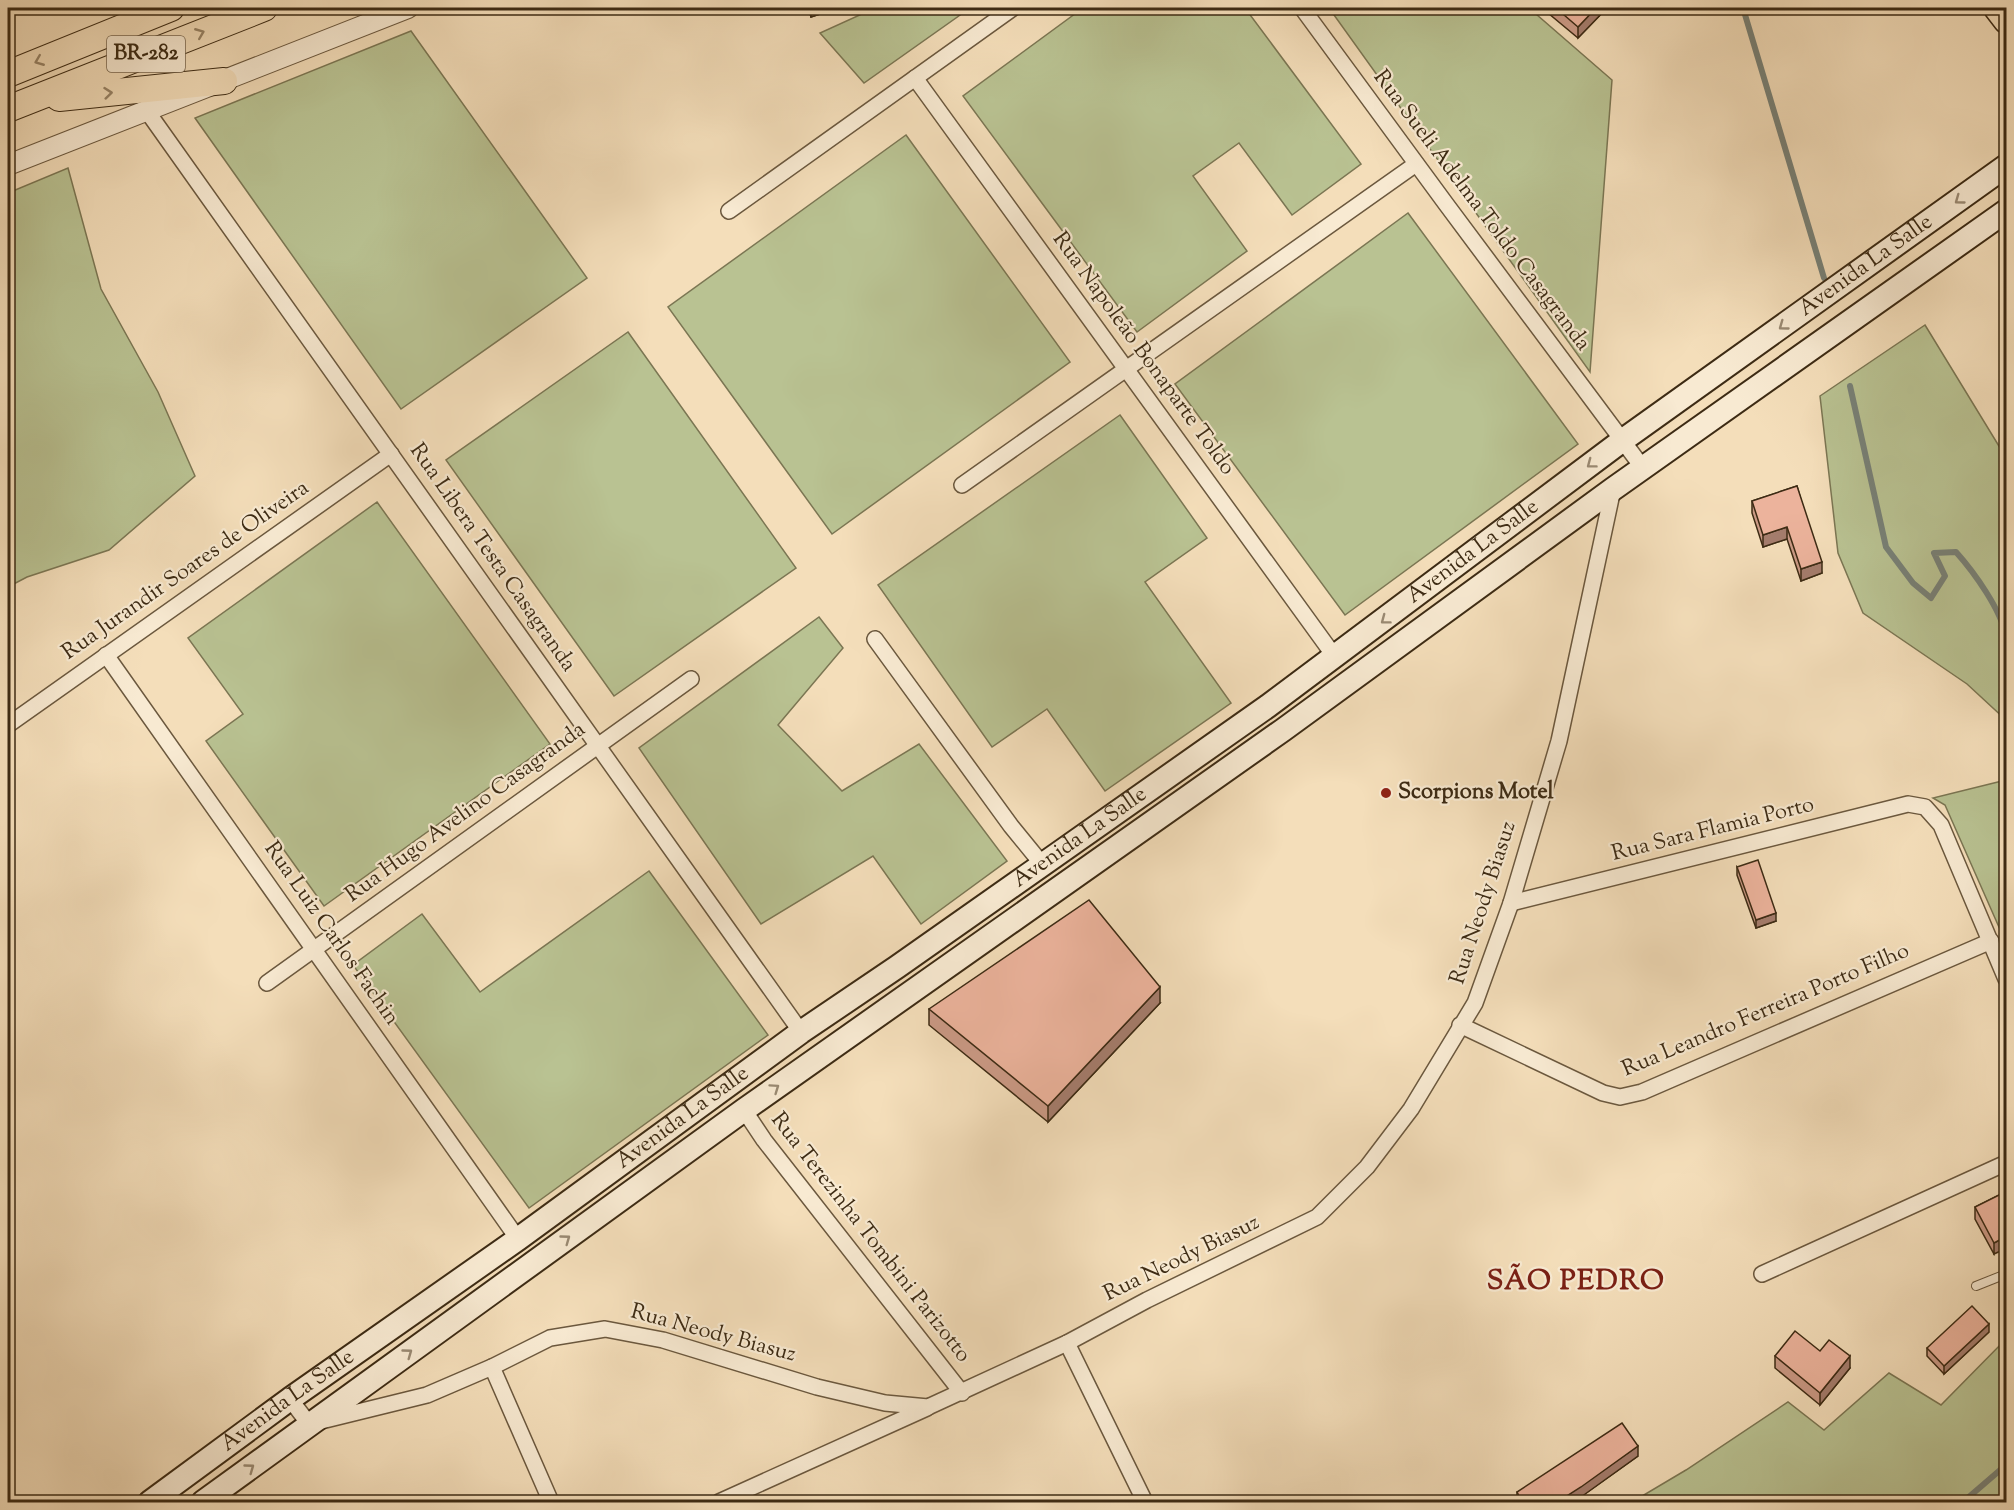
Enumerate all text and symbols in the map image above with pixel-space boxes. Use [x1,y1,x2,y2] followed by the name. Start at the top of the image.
[194,28,205,40] one-way arrow
[107,36,185,72] road number: BR-282
[35,54,46,66] one-way arrow
[1364,64,1598,358] street label: Rua Sueli Adelma Toldo Casagranda
[103,87,112,100] one-way arrow
[1954,193,1965,204] one-way arrow
[1793,207,1940,325] street label: Avenida La Salle
[1044,226,1242,482] street label: Rua Napoleão Bonaparte Toldo
[1779,318,1790,329] one-way arrow
[401,437,583,679] street label: Rua Libera Testa Casagranda
[1587,457,1598,468] one-way arrow
[56,473,316,669] street label: Rua Jurandir Soares de Oliveira
[1400,492,1546,612] street label: Avenida La Salle
[1381,612,1392,623] one-way arrow
[339,715,593,911] street label: Rua Hugo Avelino Casagranda
[1398,777,1555,809] place label: Scorpions Motel
[1006,780,1154,897] street label: Avenida La Salle
[1379,786,1393,800] marker: Scorpions Motel
[1608,789,1818,871] street label: Rua Sara Flamia Porto
[1443,817,1525,989] street label: Rua Neody Biasuz
[255,835,407,1033] street label: Rua Luiz Carlos Fachin
[1617,936,1915,1086] street label: Rua Leandro Ferreira Porto Filho
[610,1059,756,1178] street label: Avenida La Salle
[769,1084,780,1095] one-way arrow
[762,1106,978,1370] street label: Rua Terezinha Tombini Parizotto
[1099,1207,1265,1311] street label: Rua Neody Biasuz
[559,1235,570,1246] one-way arrow
[1487,1262,1665,1302] district label: SÃO PEDRO
[627,1297,799,1371] street label: Rua Neody Biasuz
[215,1342,362,1460] street label: Avenida La Salle
[401,1349,412,1360] one-way arrow
[243,1464,254,1475] one-way arrow

